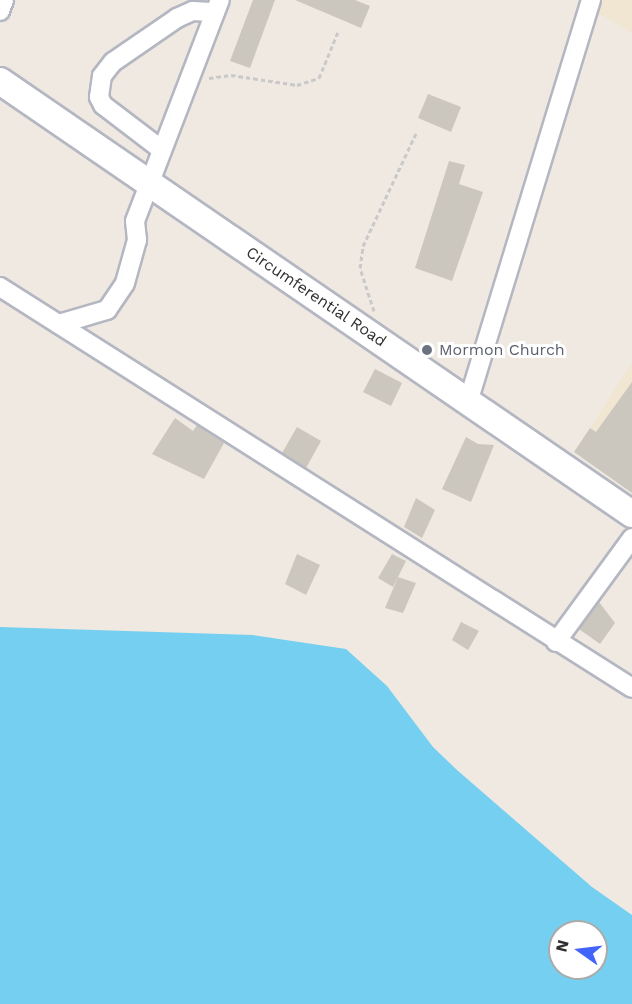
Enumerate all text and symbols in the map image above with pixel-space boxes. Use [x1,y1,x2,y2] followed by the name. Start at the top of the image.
[242,243,390,351] street label: Circumferential Road
[439,340,565,360] place label: Mormon Church
[420,343,434,357] marker: Mormon Church
[548,920,608,980] north arrow
[551,938,573,954] text: N

